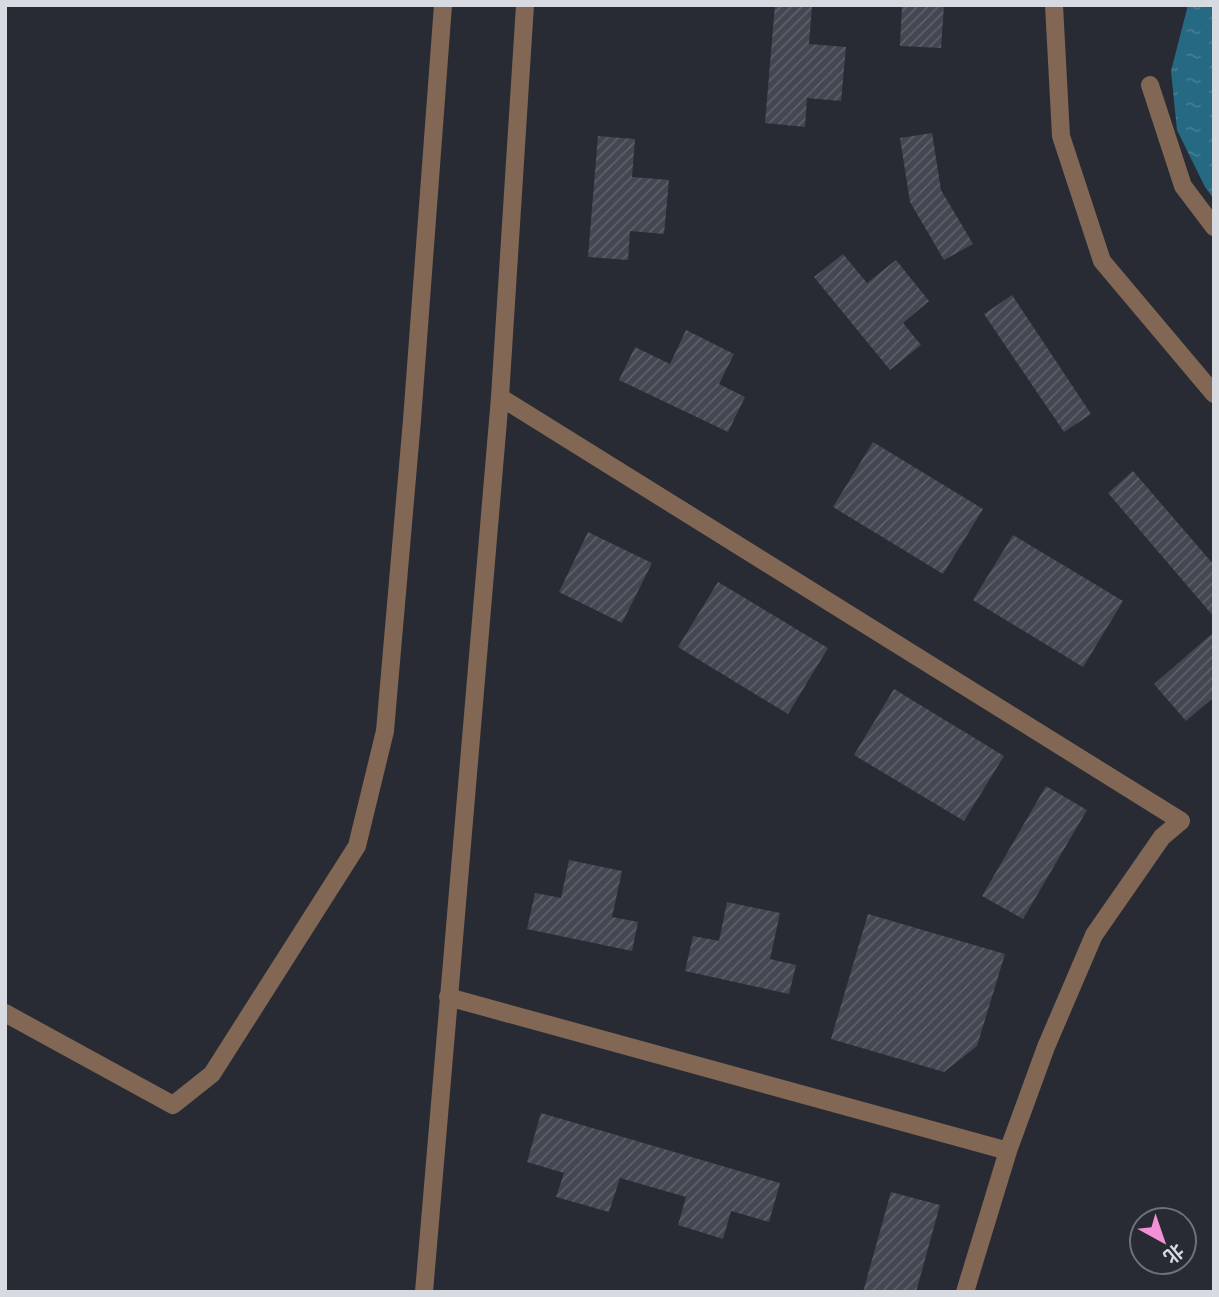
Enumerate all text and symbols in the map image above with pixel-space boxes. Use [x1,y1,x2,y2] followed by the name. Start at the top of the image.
[1128,1206,1198,1276] north arrow
[1160,1239,1189,1269] text: 北

